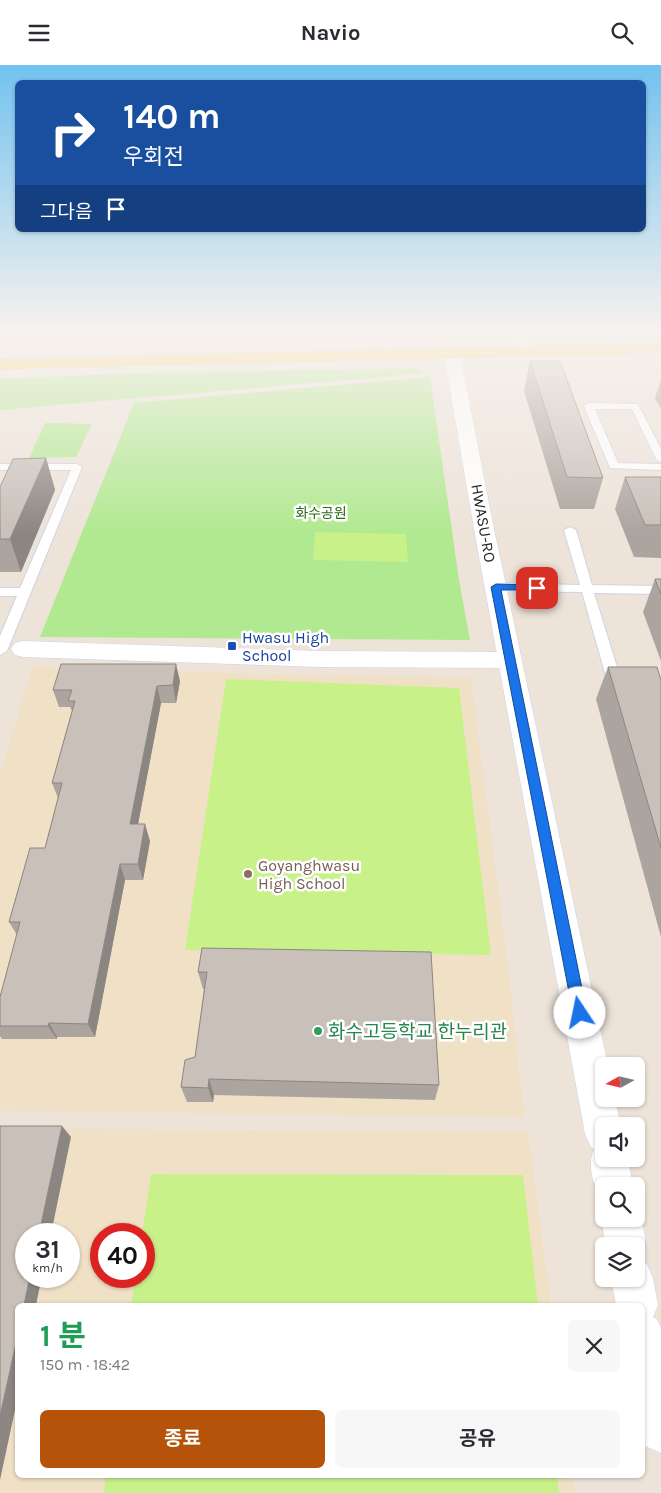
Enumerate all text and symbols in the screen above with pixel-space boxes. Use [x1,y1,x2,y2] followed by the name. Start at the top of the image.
[25,19,53,47] icon: menu
[608,19,636,47] icon: search
[301,20,360,46] text: Navio
[123,96,221,137] text: 140 m
[40,100,105,165] icon: right
[123,144,184,170] text: 우회전
[102,195,130,223] icon: arrive
[40,201,92,223] text: 그다음
[467,482,500,564] street label: HWASU-RO
[295,505,347,522] park label: 화수공원
[516,567,558,609] pin
[523,574,551,602] icon: arrive
[242,628,329,665] place label: Hwasu High School
[226,640,238,652] marker: Hwasu High School
[258,856,360,893] place label: Goyanghwasu High School
[242,868,254,880] marker: Goyanghwasu High School
[553,986,605,1038] position arrow
[328,1021,507,1043] place label: 화수고등학교 한누리관
[312,1025,324,1037] marker: 화수고등학교 한누리관
[595,1057,645,1107] north arrow
[595,1057,645,1287] map controls
[595,1117,645,1167] button: sound
[595,1177,645,1227] button: search
[90,1223,155,1288] speed limit sign: 40
[35,1235,60,1264] text: 31
[595,1237,645,1287] button: layers
[32,1261,63,1275] text: km/h
[40,1318,86,1354] text: 1 분
[568,1320,620,1372] button: close
[40,1355,130,1374] text: 150 m · 18:42
[40,1410,325,1468] button: 종료
[335,1410,620,1468] button: 공유

